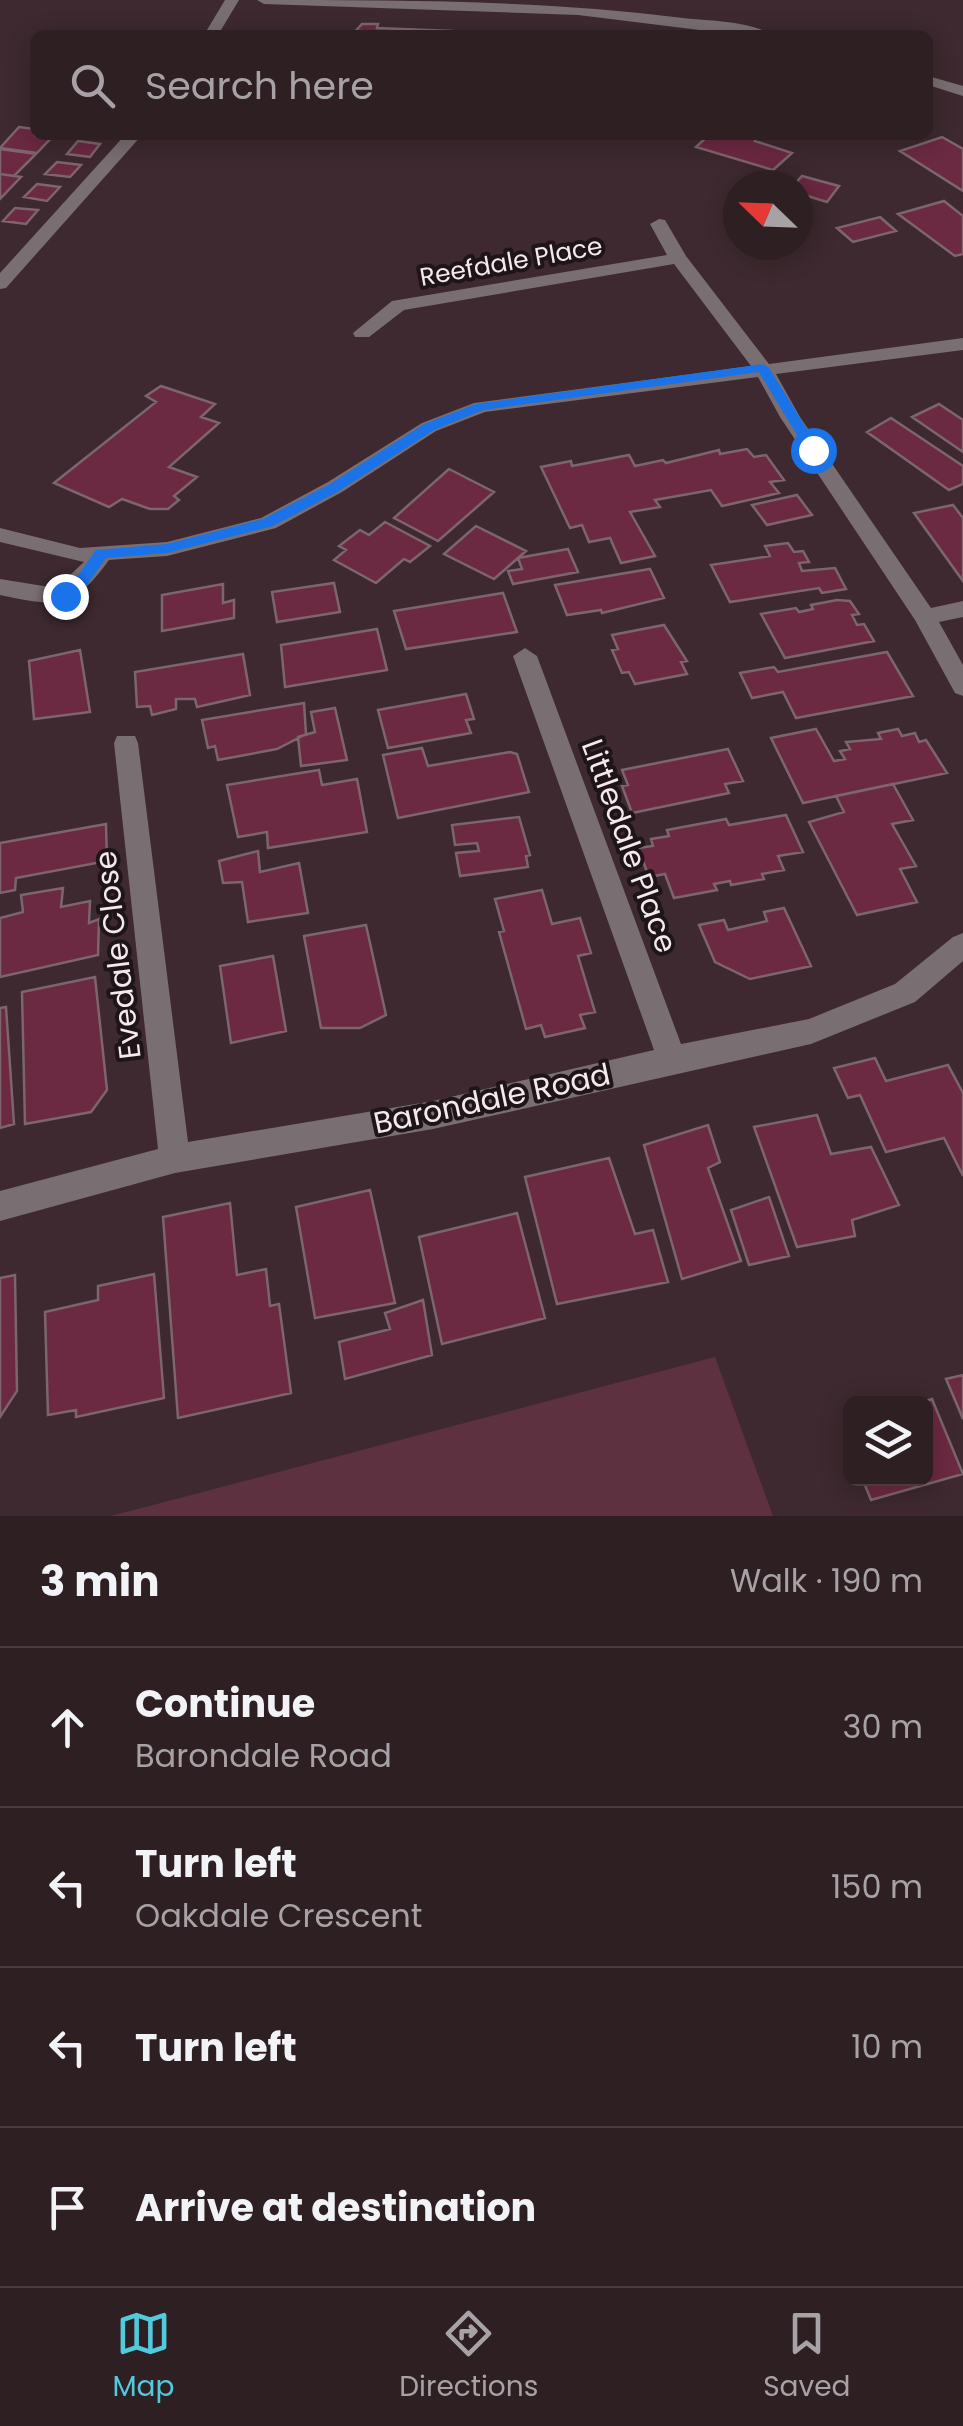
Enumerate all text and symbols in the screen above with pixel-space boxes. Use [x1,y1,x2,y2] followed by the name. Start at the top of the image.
[30,30,933,140] search box
[65,58,120,113] icon: search
[145,59,374,112] text: Search here
[723,170,813,260] north arrow
[417,228,605,295] street label: Reefdale Place
[791,428,837,474] route start
[43,574,89,620] route end
[571,733,688,959] street label: Littledale Place
[83,849,152,1062] street label: Evedale Close
[370,1052,614,1145] street label: Barondale Road
[843,1396,933,1486] map controls
[843,1396,933,1486] button: layers
[40,1552,160,1611] text: 3 min
[730,1558,923,1603] text: Walk · 190 m
[135,1677,315,1730] text: Continue
[40,1700,95,1755] icon: ahead
[843,1704,923,1749] text: 30 m
[135,1733,392,1778] text: Barondale Road
[135,1837,297,1890] text: Turn left
[40,1860,95,1915] icon: left
[831,1864,923,1909] text: 150 m
[135,1893,422,1938] text: Oakdale Crescent
[40,2020,95,2075] icon: left
[135,2021,297,2074] text: Turn left
[851,2024,923,2069] text: 10 m
[40,2180,95,2235] icon: arrive
[135,2181,536,2234] text: Arrive at destination
[112,2306,174,2408] tab: Map
[399,2306,538,2408] tab: Directions
[763,2306,851,2408] tab: Saved

